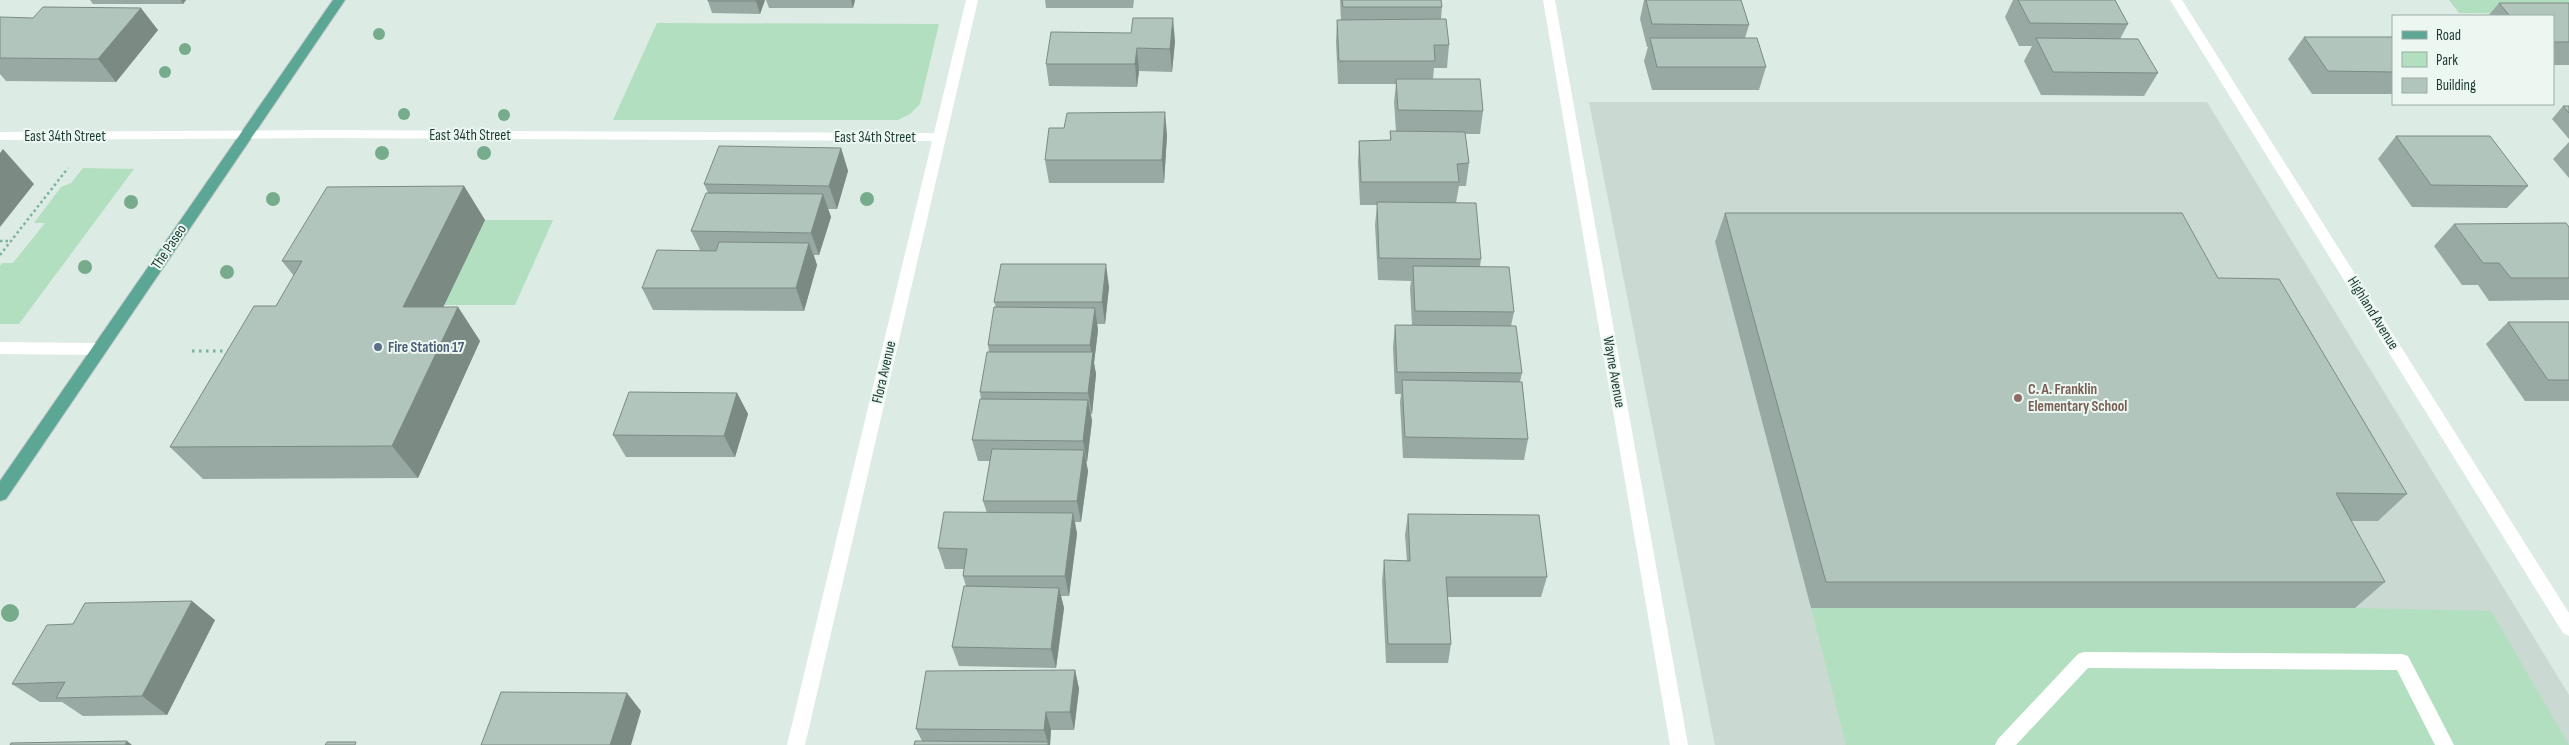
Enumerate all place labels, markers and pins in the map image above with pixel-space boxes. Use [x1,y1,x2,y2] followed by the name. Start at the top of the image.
[388,338,465,357] place label: Fire Station 17
[372,341,384,353] marker: Fire Station 17
[2028,380,2127,416] place label: C. A. Franklin Elementary School
[2012,392,2024,404] marker: C. A. Franklin Elementary School

